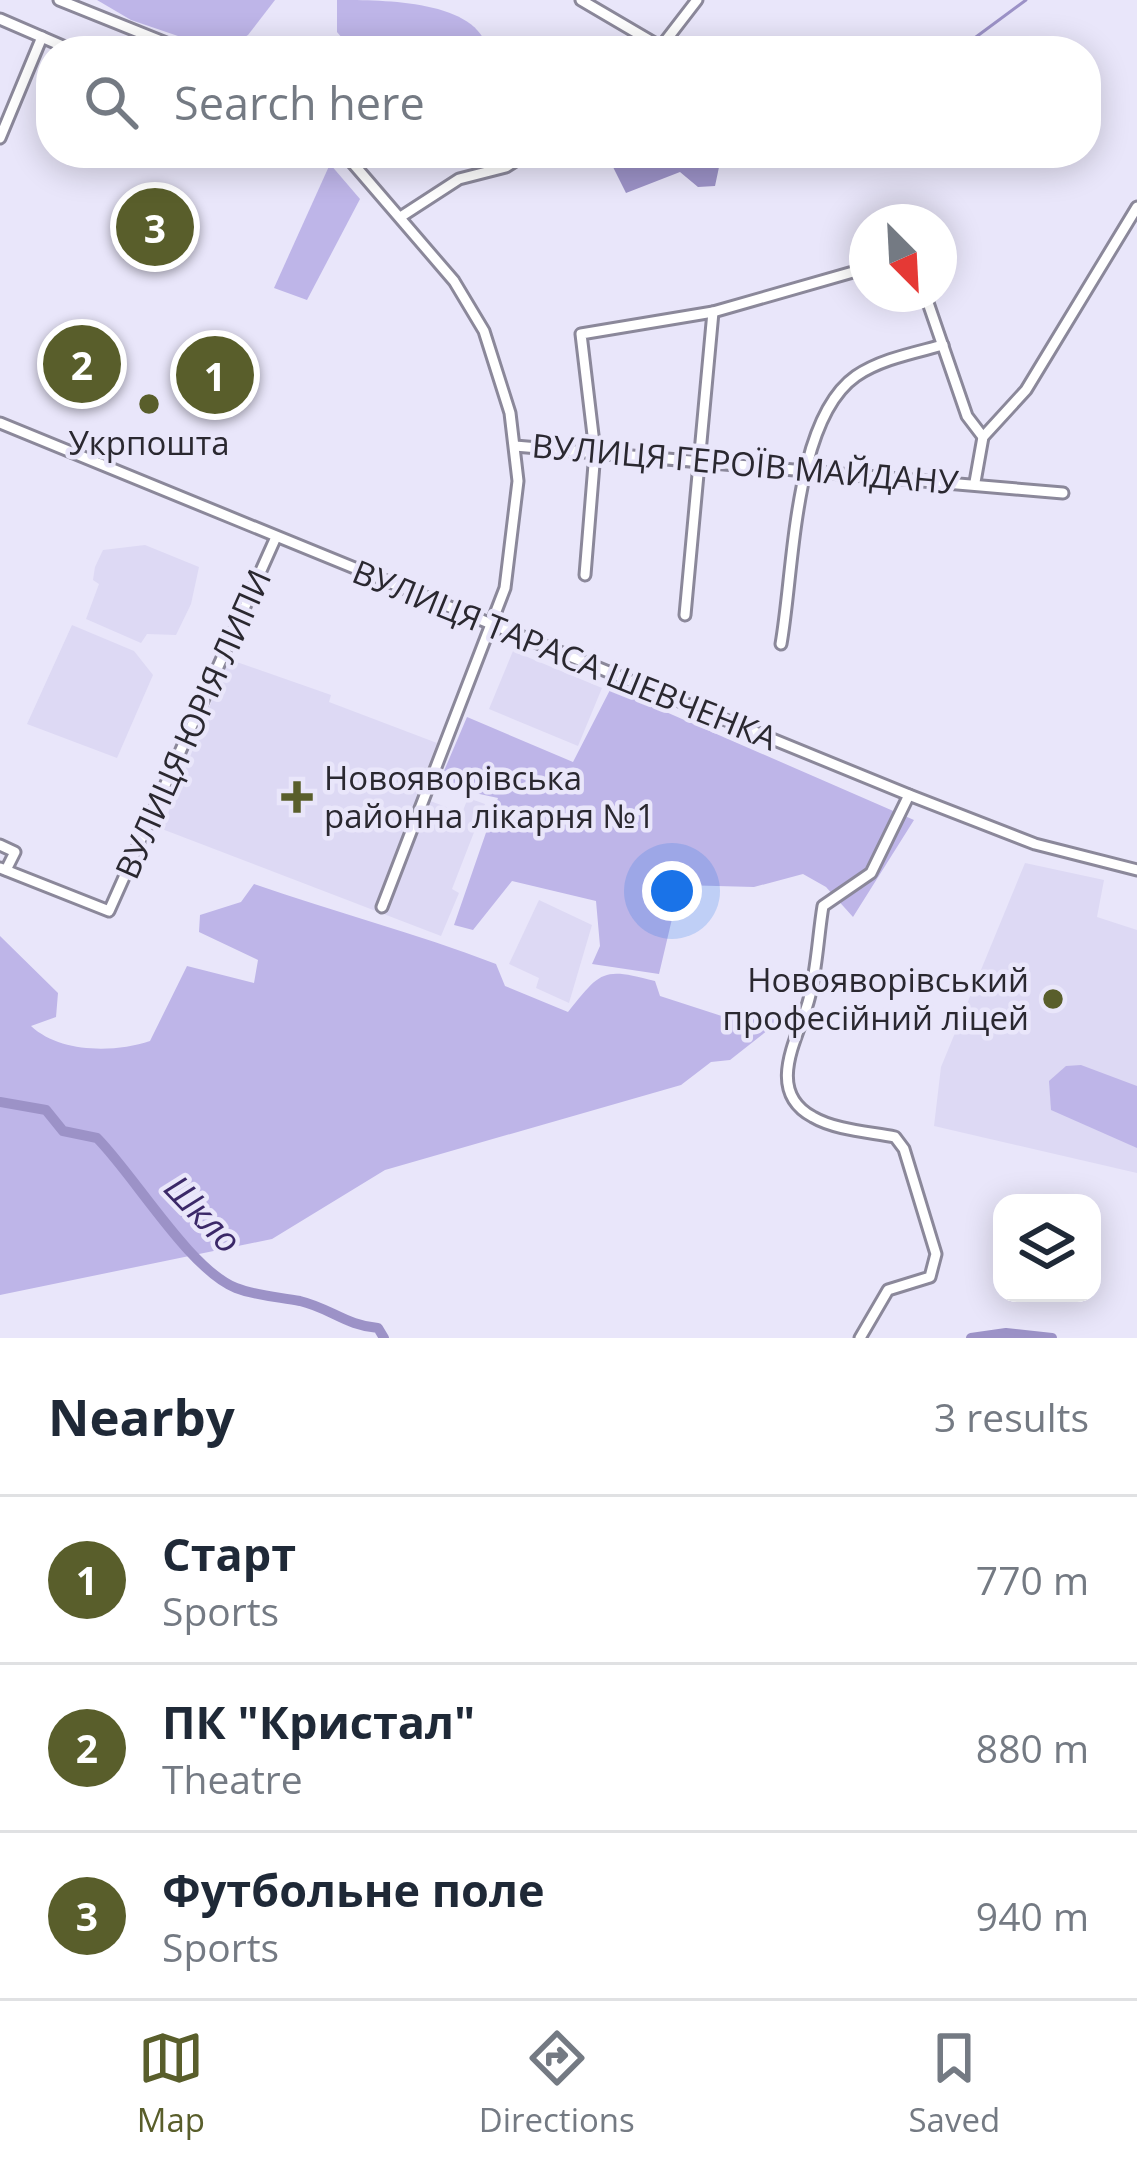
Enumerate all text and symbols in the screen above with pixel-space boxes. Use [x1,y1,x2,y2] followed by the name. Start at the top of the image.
[36,36,1101,168] search box
[78,69,144,135] icon: search
[174,72,425,133] text: Search here
[116,182,194,272] pin: 3
[849,204,957,312] north arrow
[43,319,121,409] pin: 2
[176,330,254,420] pin: 1
[136,391,162,417] marker: Укрпошта
[68,420,230,465] place label: Укрпошта
[530,422,961,505] street label: ВУЛИЦЯ ГЕРОЇВ МАЙДАНУ
[346,549,784,760] street label: ВУЛИЦЯ ТАРАСА ШЕВЧЕНКА
[104,562,281,886] street label: ВУЛИЦЯ ЮРІЯ ЛИПИ
[324,755,655,838] place label: Новояворівська районна лікарня №1
[281,781,313,813] marker: Новояворівська районна лікарня №1
[642,861,702,921] your location
[722,957,1029,1040] place label: Новояворівський професійний ліцей
[1040,986,1066,1012] marker: Новояворівський професійний ліцей
[154,1164,253,1264] water label: Шкло
[993,1194,1101,1302] map controls
[993,1194,1101,1302] button: layers
[48,1381,235,1451] text: Nearby
[934,1390,1089,1443] text: 3 results
[162,1523,296,1584] text: Старт
[76,1553,98,1606] text: 1
[976,1553,1089,1606] text: 770 m
[162,1584,279,1637] text: Sports
[162,1691,475,1752] text: ПК "Кристал"
[76,1721,98,1774] text: 2
[976,1721,1089,1774] text: 880 m
[162,1752,303,1805] text: Theatre
[162,1859,545,1920] text: Футбольне поле
[76,1889,98,1942] text: 3
[976,1889,1089,1942] text: 940 m
[162,1920,279,1973] text: Sports
[137,2025,205,2142] tab: Map
[479,2025,635,2142] tab: Directions
[908,2025,1000,2142] tab: Saved

